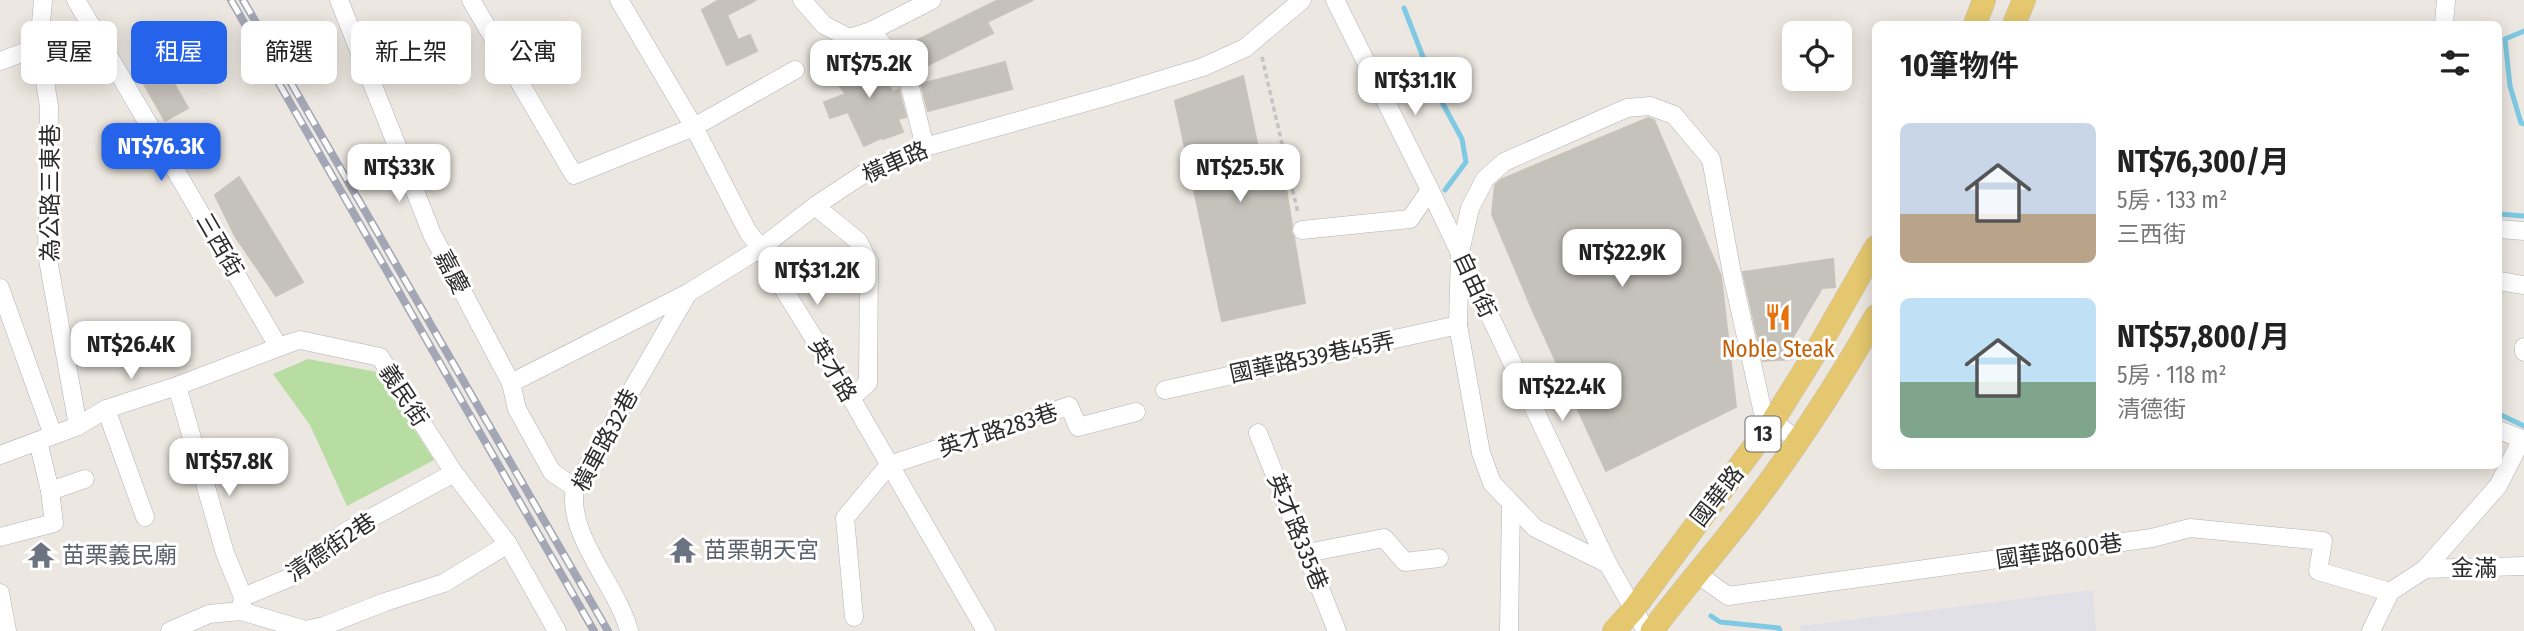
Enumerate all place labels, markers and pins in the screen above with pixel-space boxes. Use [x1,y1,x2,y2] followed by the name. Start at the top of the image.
[797,41,941,100] pin: NT$75.2K
[1343,58,1487,117] pin: NT$31.1K
[89,124,233,183] pin: NT$76.3K
[342,144,456,204] pin: NT$33K
[1168,144,1312,204] pin: NT$25.5K
[1550,230,1694,289] pin: NT$22.9K
[745,247,889,307] pin: NT$31.2K
[1763,302,1793,332] restaurant icon: Noble Steak
[59,322,203,381] pin: NT$26.4K
[1722,335,1835,363] place label: Noble Steak
[1490,364,1634,423] pin: NT$22.4K
[157,438,301,498] pin: NT$57.8K
[668,535,698,565] temple icon: 苗栗朝天宮
[704,536,819,564] place label: 苗栗朝天宮
[26,540,56,570] temple icon: 苗栗義民廟
[62,541,177,569] place label: 苗栗義民廟

